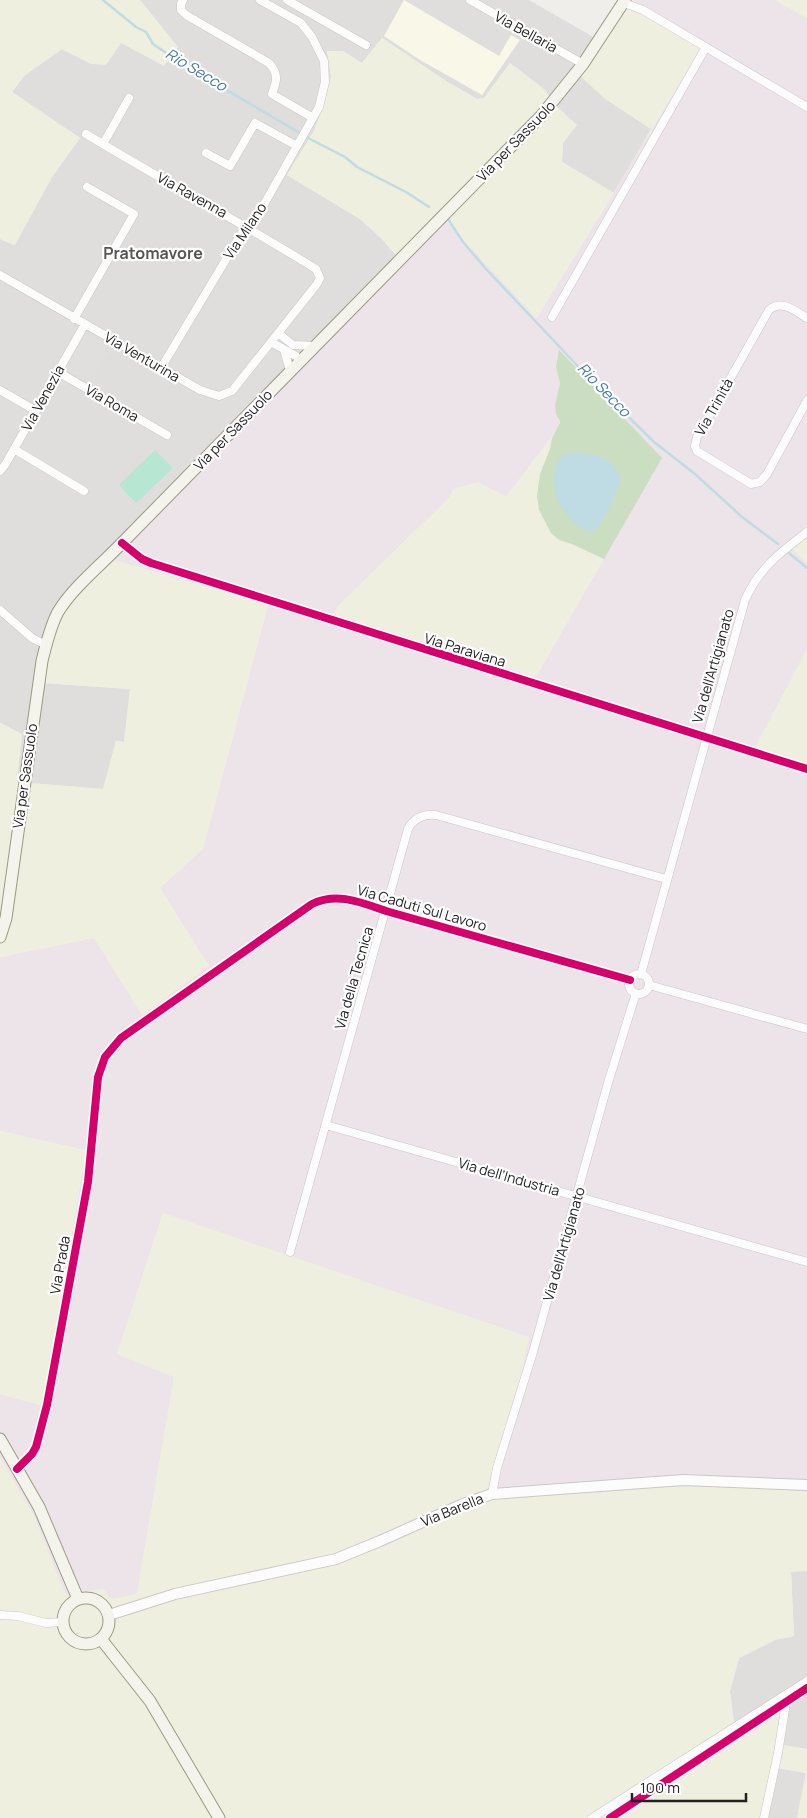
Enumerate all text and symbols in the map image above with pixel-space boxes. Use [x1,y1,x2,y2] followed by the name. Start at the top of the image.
[491,6,561,57] street label: Via Bellaria
[162,43,232,97] water label: Rio Secco
[472,96,559,185] street label: Via per Sassuolo
[154,167,231,222] street label: Via Ravenna
[219,199,271,263] street label: Via Milano
[103,242,203,264] district label: Pratomavore
[101,327,183,386] street label: Via Venturina
[573,358,636,422] water label: Rio Secco
[17,361,68,434] street label: Via Venezia
[690,375,737,439] street label: Via Trinità
[82,380,142,425] street label: Via Roma
[189,385,276,474] street label: Via per Sassuolo
[687,607,738,725] street label: Via dell'Artigianato
[422,628,508,671] street label: Via Paraviana
[8,722,41,830] street label: Via per Sassuolo
[355,880,489,935] street label: Via Caduti Sul Lavoro
[330,924,377,1031] street label: Via della Tecnica
[456,1153,562,1200] street label: Via dell’Industria
[538,1185,589,1303] street label: Via dell'Artigianato
[45,1234,74,1296] street label: Via Prada
[418,1488,486,1531] street label: Via Barella
[632,1770,746,1802] scale bar
[640,1777,680,1798] text: 100 m

